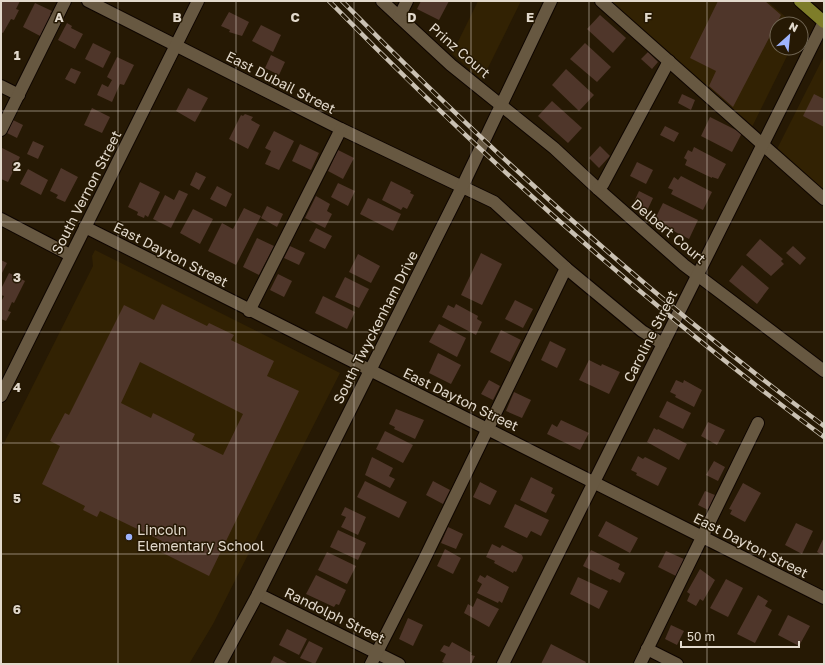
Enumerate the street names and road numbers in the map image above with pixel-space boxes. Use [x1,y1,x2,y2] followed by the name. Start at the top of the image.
[426,19,494,81] street label: Prinz Court
[223,47,339,117] street label: East Dubail Street
[48,127,124,257] street label: South Vernon Street
[628,195,710,267] street label: Delbert Court
[111,218,231,290] street label: East Dayton Street
[329,248,421,406] street label: South Twyckenham Drive
[619,287,681,385] street label: Caroline Street
[401,364,521,434] street label: East Dayton Street
[691,509,811,581] street label: East Dayton Street
[282,583,388,647] street label: Randolph Street

